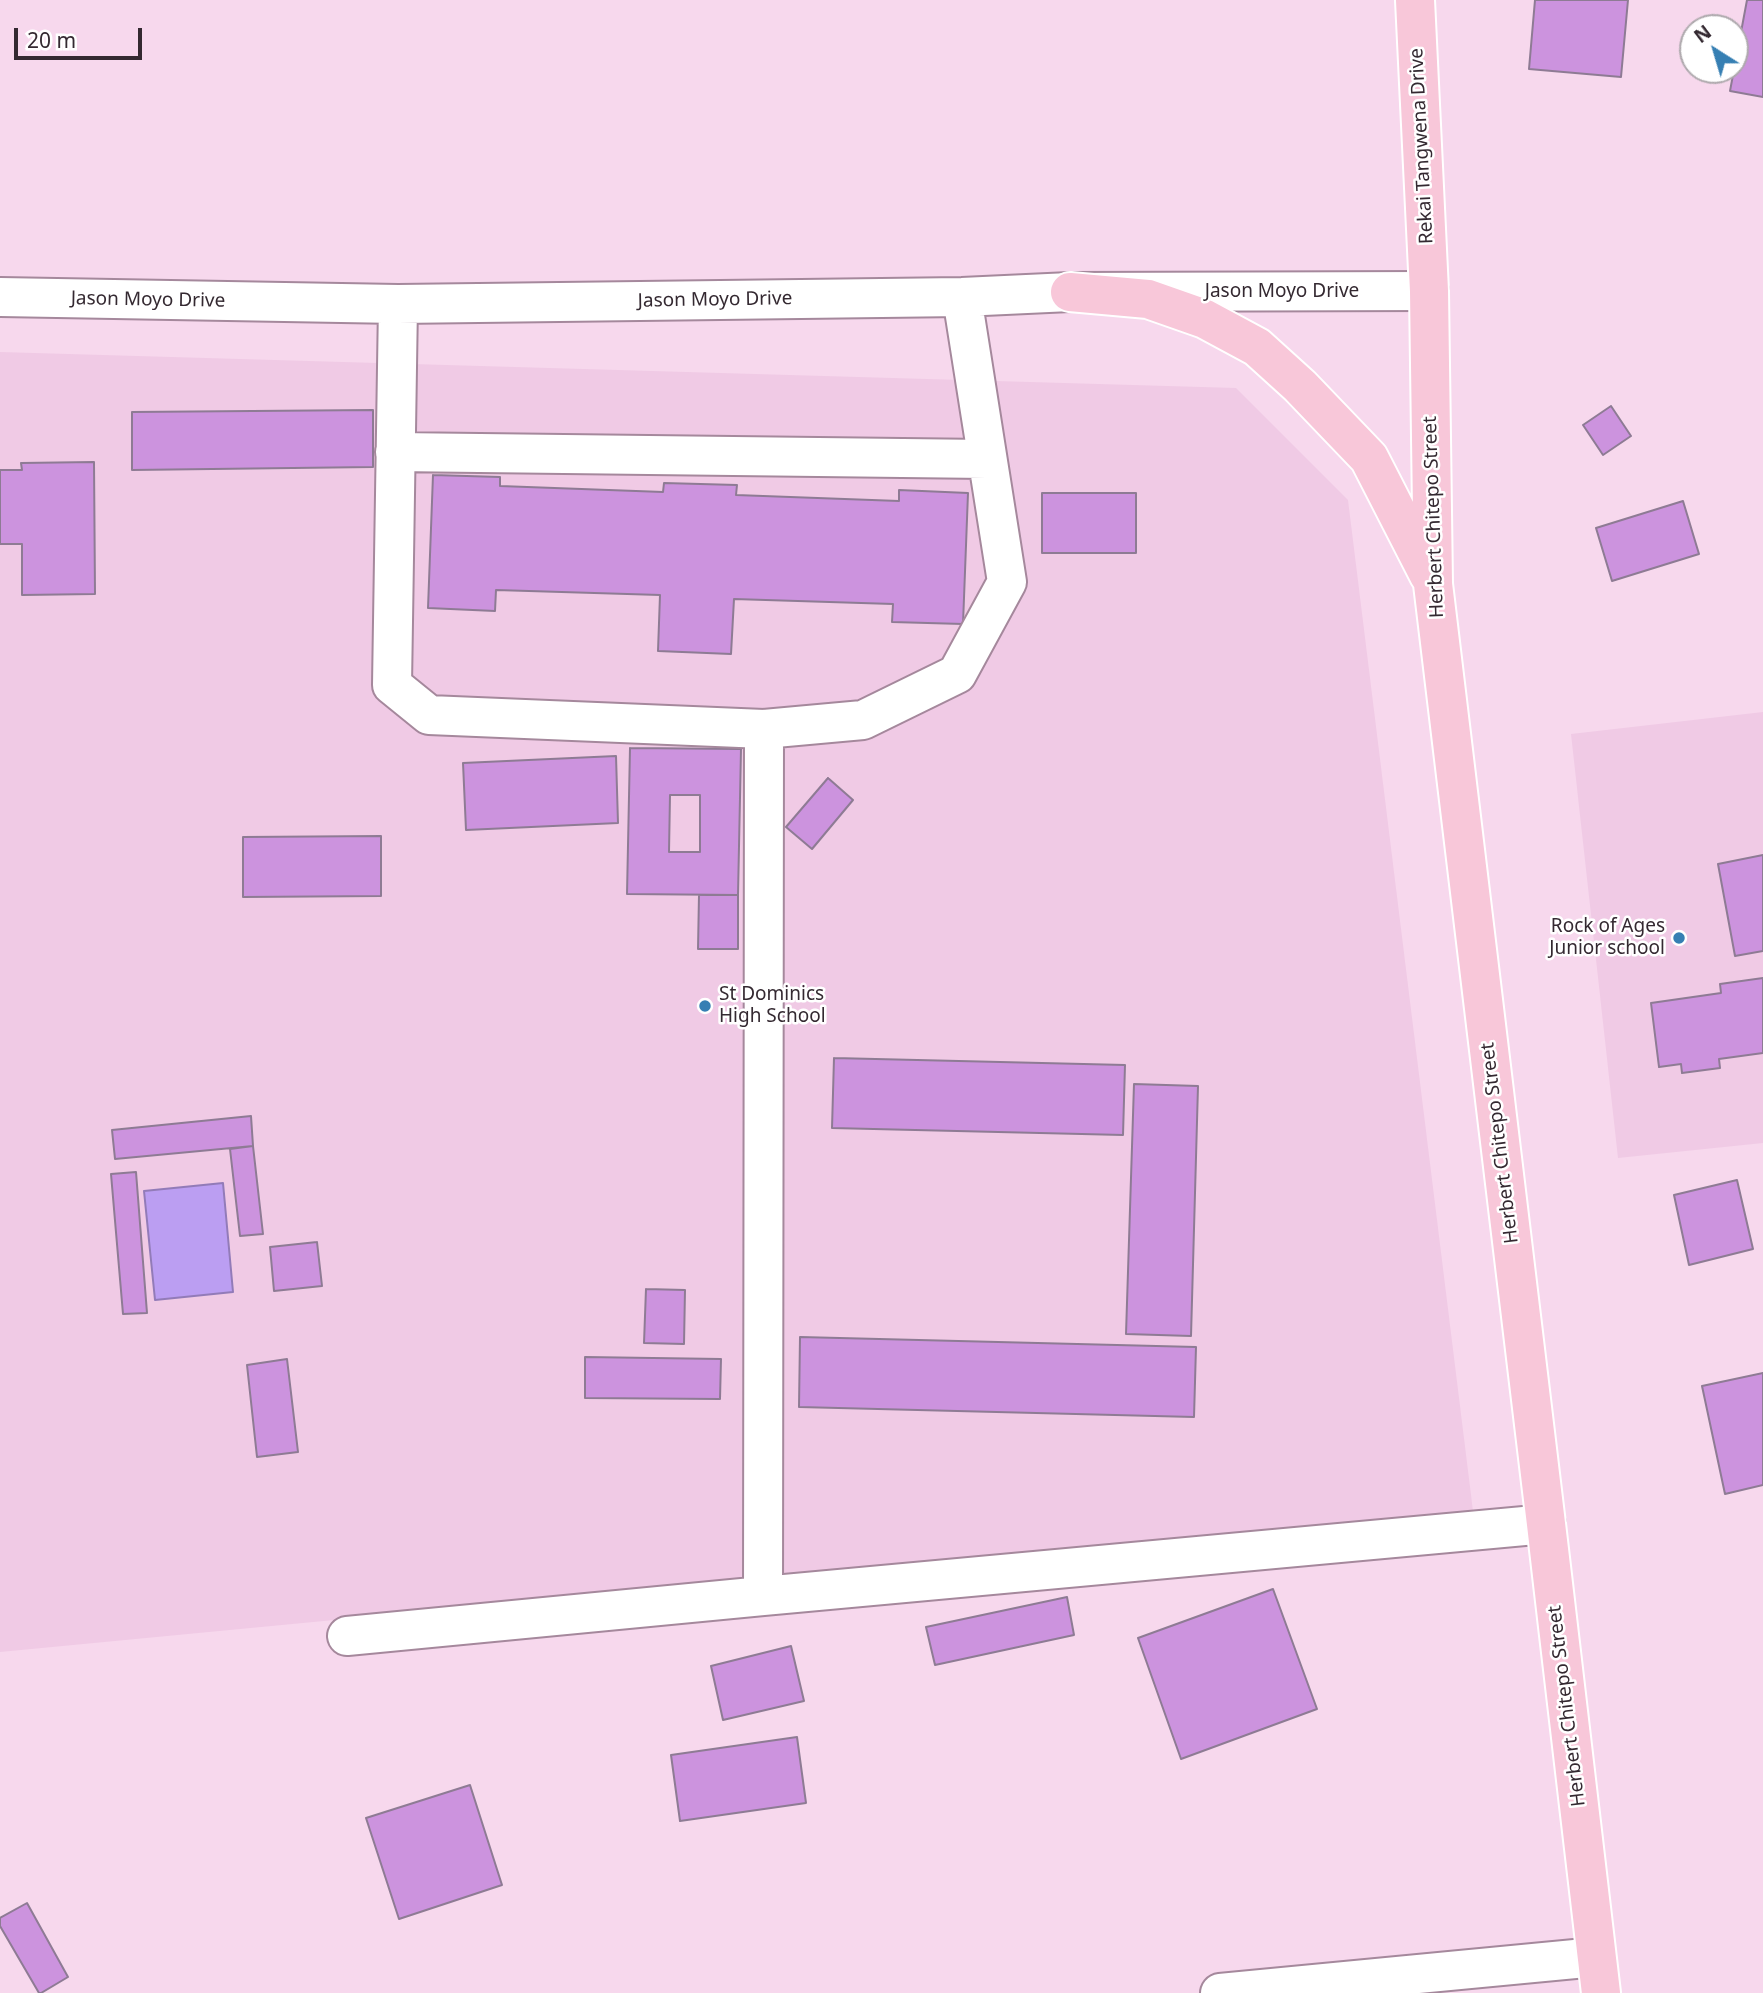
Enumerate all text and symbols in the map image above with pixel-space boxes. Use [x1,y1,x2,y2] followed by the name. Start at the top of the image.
[18,14,145,58] scale bar
[1679,14,1749,84] north arrow
[1689,19,1717,49] text: N
[27,26,76,54] text: 20 m
[1405,47,1439,245] street label: Rekai Tangwena Drive
[1205,281,1359,303] street label: Jason Moyo Drive
[71,287,225,313] street label: Jason Moyo Drive
[638,287,792,313] street label: Jason Moyo Drive
[1419,416,1449,618] street label: Herbert Chitepo Street
[1549,916,1665,960] place label: Rock of Ages Junior school
[1671,930,1687,946] marker: Rock of Ages Junior school
[719,984,826,1028] place label: St Dominics High School
[697,998,713,1014] marker: St Dominics High School
[1476,1041,1524,1245] street label: Herbert Chitepo Street
[1543,1604,1591,1808] street label: Herbert Chitepo Street

